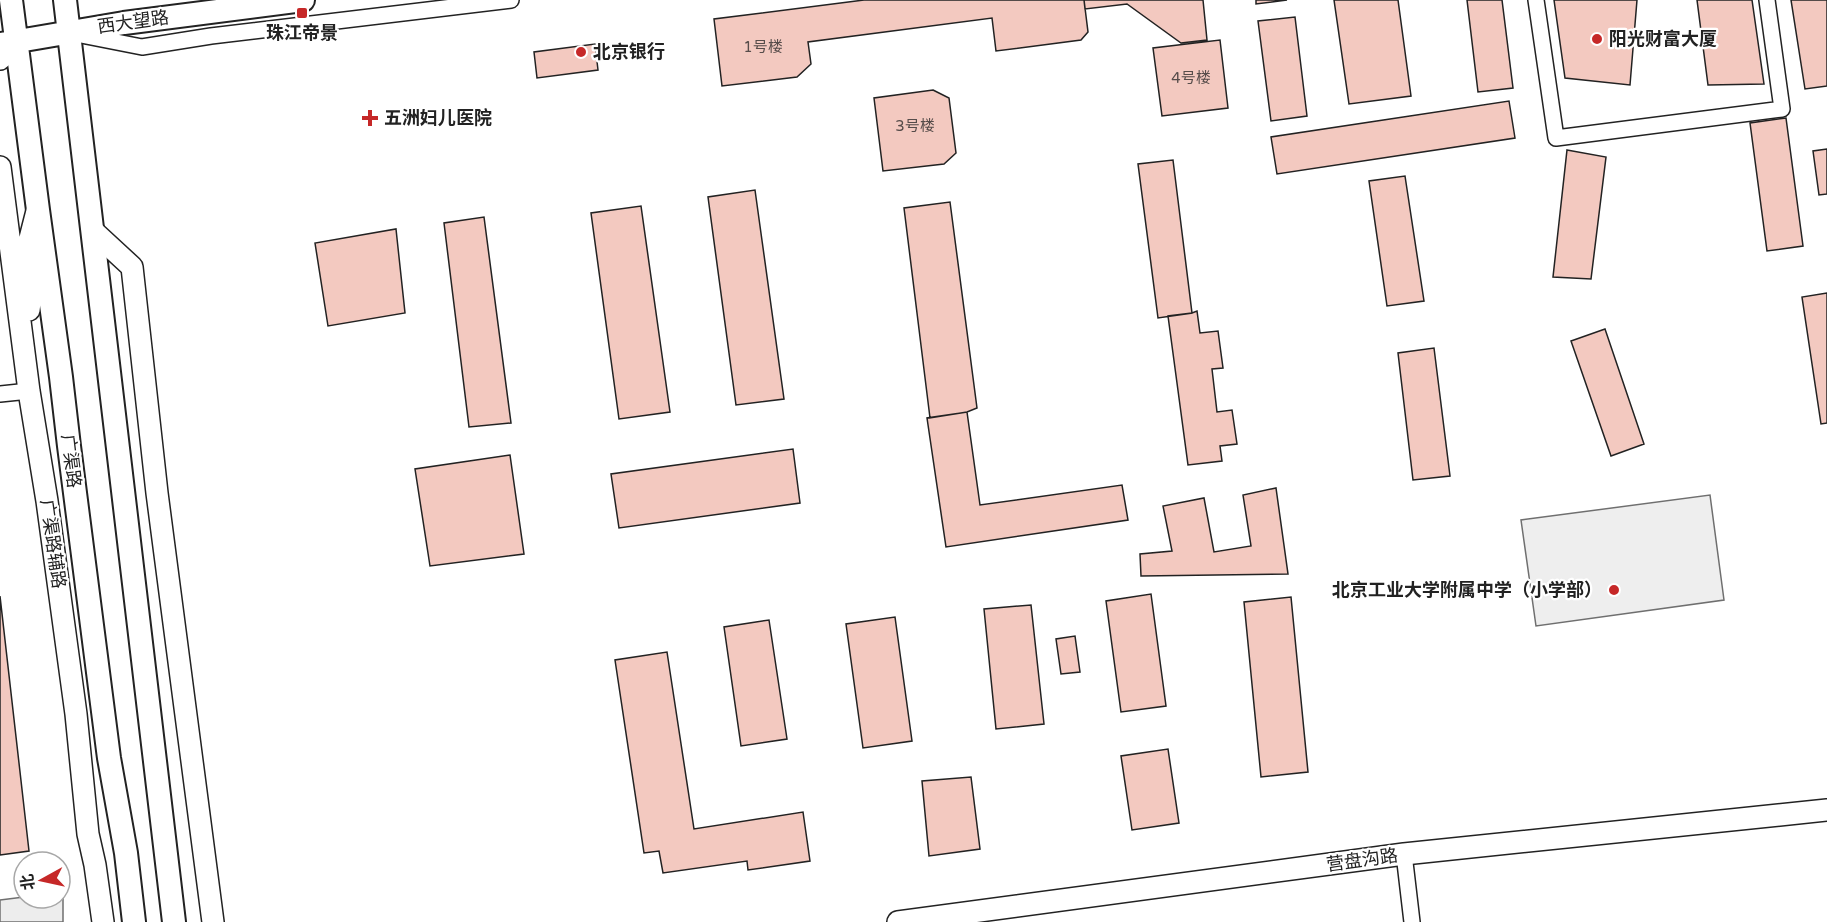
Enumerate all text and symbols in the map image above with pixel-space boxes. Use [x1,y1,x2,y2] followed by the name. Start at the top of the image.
[96,6,170,38] street label: 西大望路
[295,6,309,20] marker: 珠江帝景
[266,22,338,44] place label: 珠江帝景
[1609,28,1717,50] place label: 阳光财富大厦
[1590,32,1604,46] marker: 阳光财富大厦
[743,38,783,56] house number: 1号楼
[593,41,665,63] place label: 北京银行
[574,45,588,59] marker: 北京银行
[1171,69,1211,87] house number: 4号楼
[384,107,492,129] place label: 五洲妇儿医院
[361,109,379,127] marker: 五洲妇儿医院
[895,117,935,135] house number: 3号楼
[57,433,85,489] street label: 广渠路
[36,498,70,590] street label: 广渠路辅路
[1332,579,1602,601] place label: 北京工业大学附属中学（小学部）
[1607,583,1621,597] marker: 北京工业大学附属中学（小学部）
[1325,844,1399,876] street label: 营盘沟路
[12,850,72,910] north arrow
[17,873,39,891] text: 北

